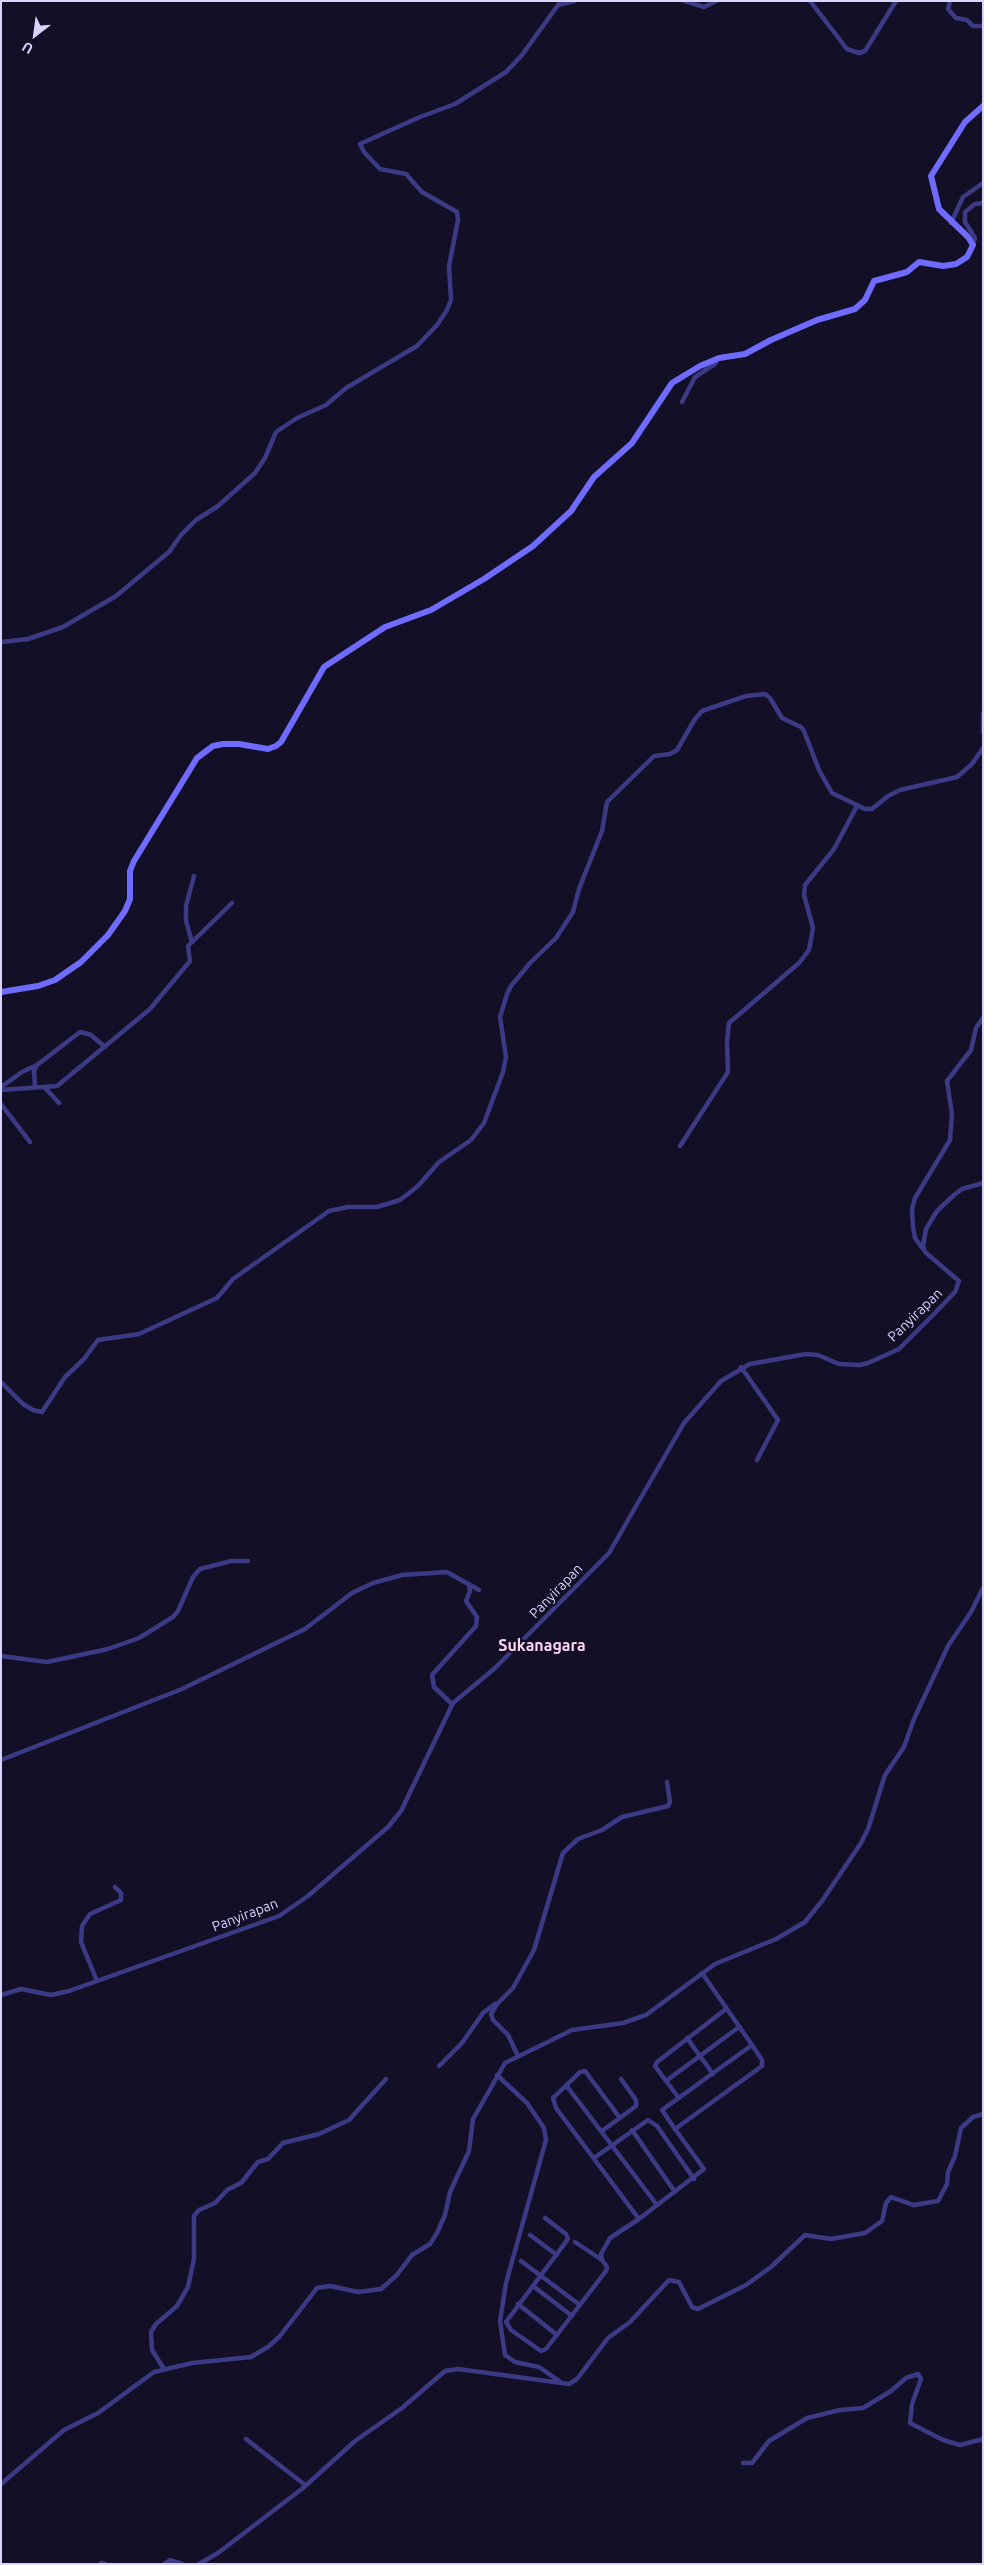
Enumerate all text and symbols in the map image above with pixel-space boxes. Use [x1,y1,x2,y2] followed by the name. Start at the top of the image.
[10,10,60,60] north arrow
[19,39,36,57] text: U
[884,1285,946,1345] street label: Panyirapan
[526,1560,586,1622] street label: Panyirapan
[498,1636,586,1656] district label: Sukanagara
[210,1895,280,1935] street label: Panyirapan

